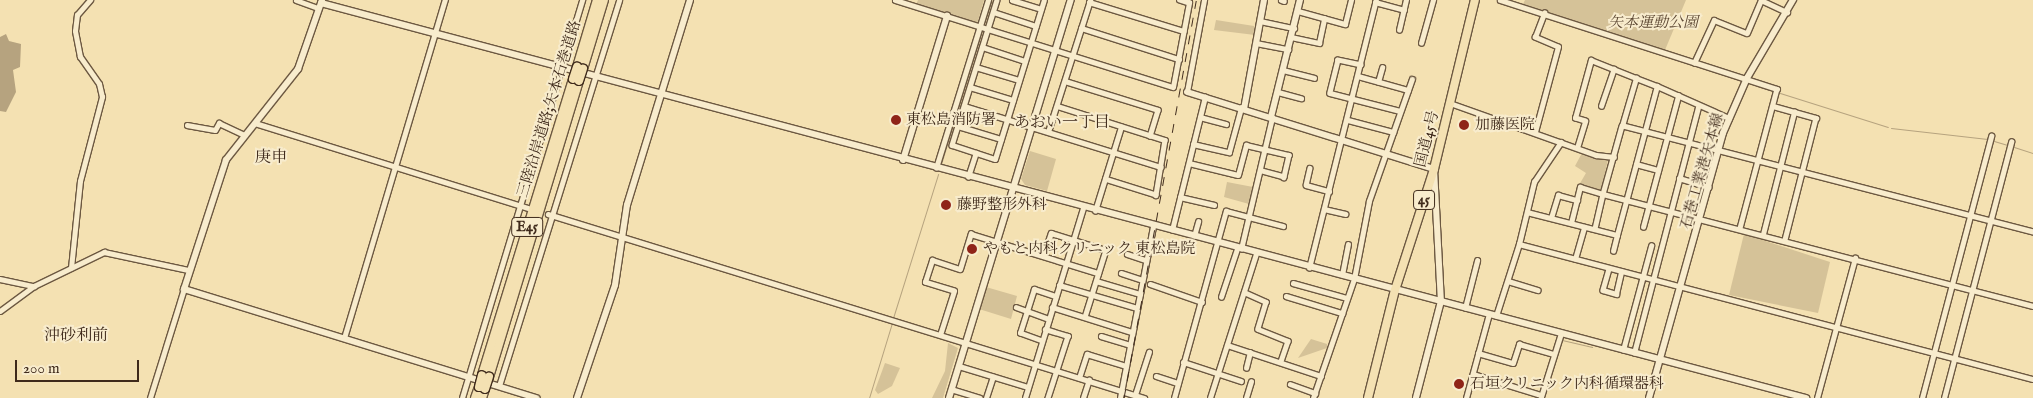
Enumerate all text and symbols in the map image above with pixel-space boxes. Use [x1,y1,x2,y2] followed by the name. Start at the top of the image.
[1608,14,1698,32] park label: 矢本運動公園
[513,18,585,200] street label: 三陸沿岸道路;矢本石巻道路
[1411,109,1443,169] street label: 国道45号
[906,111,996,129] place label: 東松島消防署
[1677,111,1727,231] street label: 石巻工業港矢本線
[1014,113,1110,133] district label: あおい一丁目
[890,114,902,126] marker: 東松島消防署
[1475,116,1535,134] place label: 加藤医院
[1457,118,1471,132] marker: 加藤医院
[255,148,287,168] district label: 庚申
[1413,188,1435,212] road number: 45
[957,196,1047,214] place label: 藤野整形外科
[939,198,953,212] marker: 藤野整形外科
[511,216,543,238] road number: E45
[983,240,1196,258] place label: やもと内科クリニック 東松島院
[965,242,979,256] marker: やもと内科クリニック 東松島院
[44,326,108,346] district label: 沖砂利前
[18,350,141,382] scale bar
[23,359,60,378] text: 200 m
[1470,375,1665,393] place label: 石垣クリニック内科循環器科
[1452,377,1466,391] marker: 石垣クリニック内科循環器科

